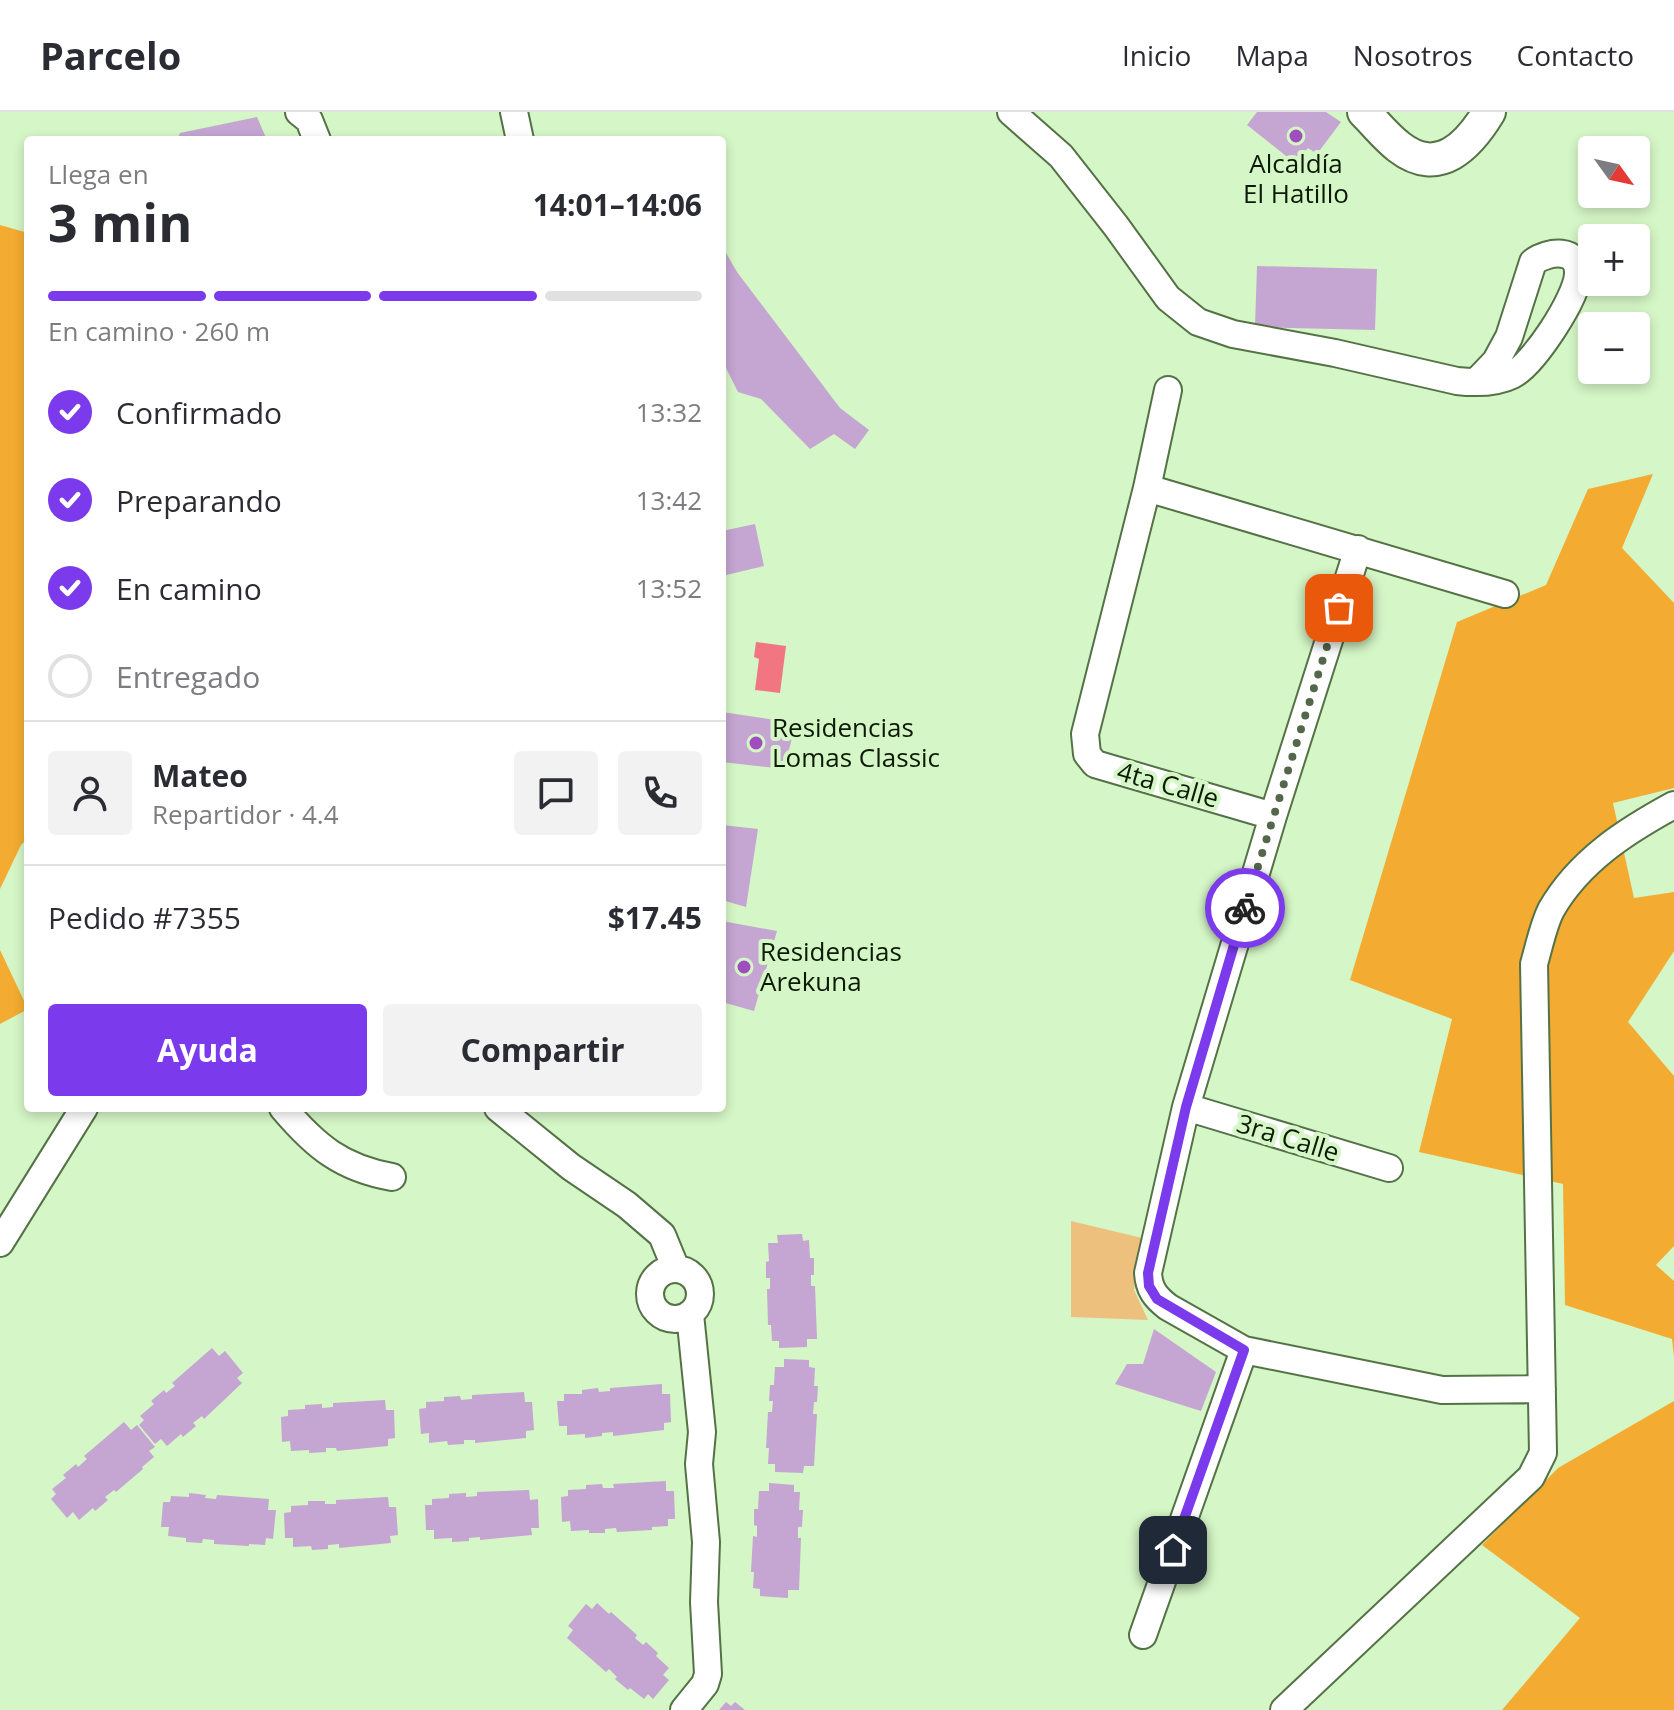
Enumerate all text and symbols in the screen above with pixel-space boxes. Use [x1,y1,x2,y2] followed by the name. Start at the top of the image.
[40,29,181,81] text: Parcelo
[1122,36,1191,74] text: Inicio
[1235,36,1309,74] text: Mapa
[1353,36,1473,74] text: Nosotros
[1517,36,1634,74] text: Contacto
[1287,127,1305,145] marker: Alcaldía El Hatillo
[1578,136,1650,208] north arrow
[1578,136,1650,384] map controls
[1243,145,1349,211] place label: Alcaldía El Hatillo
[48,156,149,192] text: Llega en
[533,184,702,225] text: 14:01–14:06
[48,186,192,257] text: 3 min
[1578,224,1650,296] button: +
[1578,312,1650,384] button: −
[48,313,270,349] text: En camino · 260 m
[48,390,92,434] icon: check
[116,392,282,433] text: Confirmado
[636,394,702,430] text: 13:32
[48,478,92,522] icon: check
[116,480,282,521] text: Preparando
[636,482,702,518] text: 13:42
[48,566,92,610] icon: check
[116,568,262,609] text: En camino
[636,570,702,606] text: 13:52
[1305,574,1373,642] pin
[1317,586,1361,630] icon: bag
[116,656,260,697] text: Entregado
[772,709,940,775] place label: Residencias Lomas Classic
[747,734,765,752] marker: Residencias Lomas Classic
[48,751,132,835] button: person
[514,751,598,835] button: chat
[618,751,702,835] button: phone
[1113,752,1223,816] street label: 4ta Calle
[152,755,248,796] text: Mateo
[152,796,339,832] text: Repartidor · 4.4
[1205,868,1285,948] courier
[1223,886,1267,930] icon: bike
[48,897,241,938] text: Pedido #7355
[608,897,702,938] text: $17.45
[760,933,902,999] place label: Residencias Arekuna
[735,958,753,976] marker: Residencias Arekuna
[48,1004,367,1096] button: Ayuda
[383,1004,702,1096] button: Compartir
[1233,1104,1344,1170] street label: 3ra Calle
[1139,1516,1207,1584] pin
[1151,1528,1195,1572] icon: home

